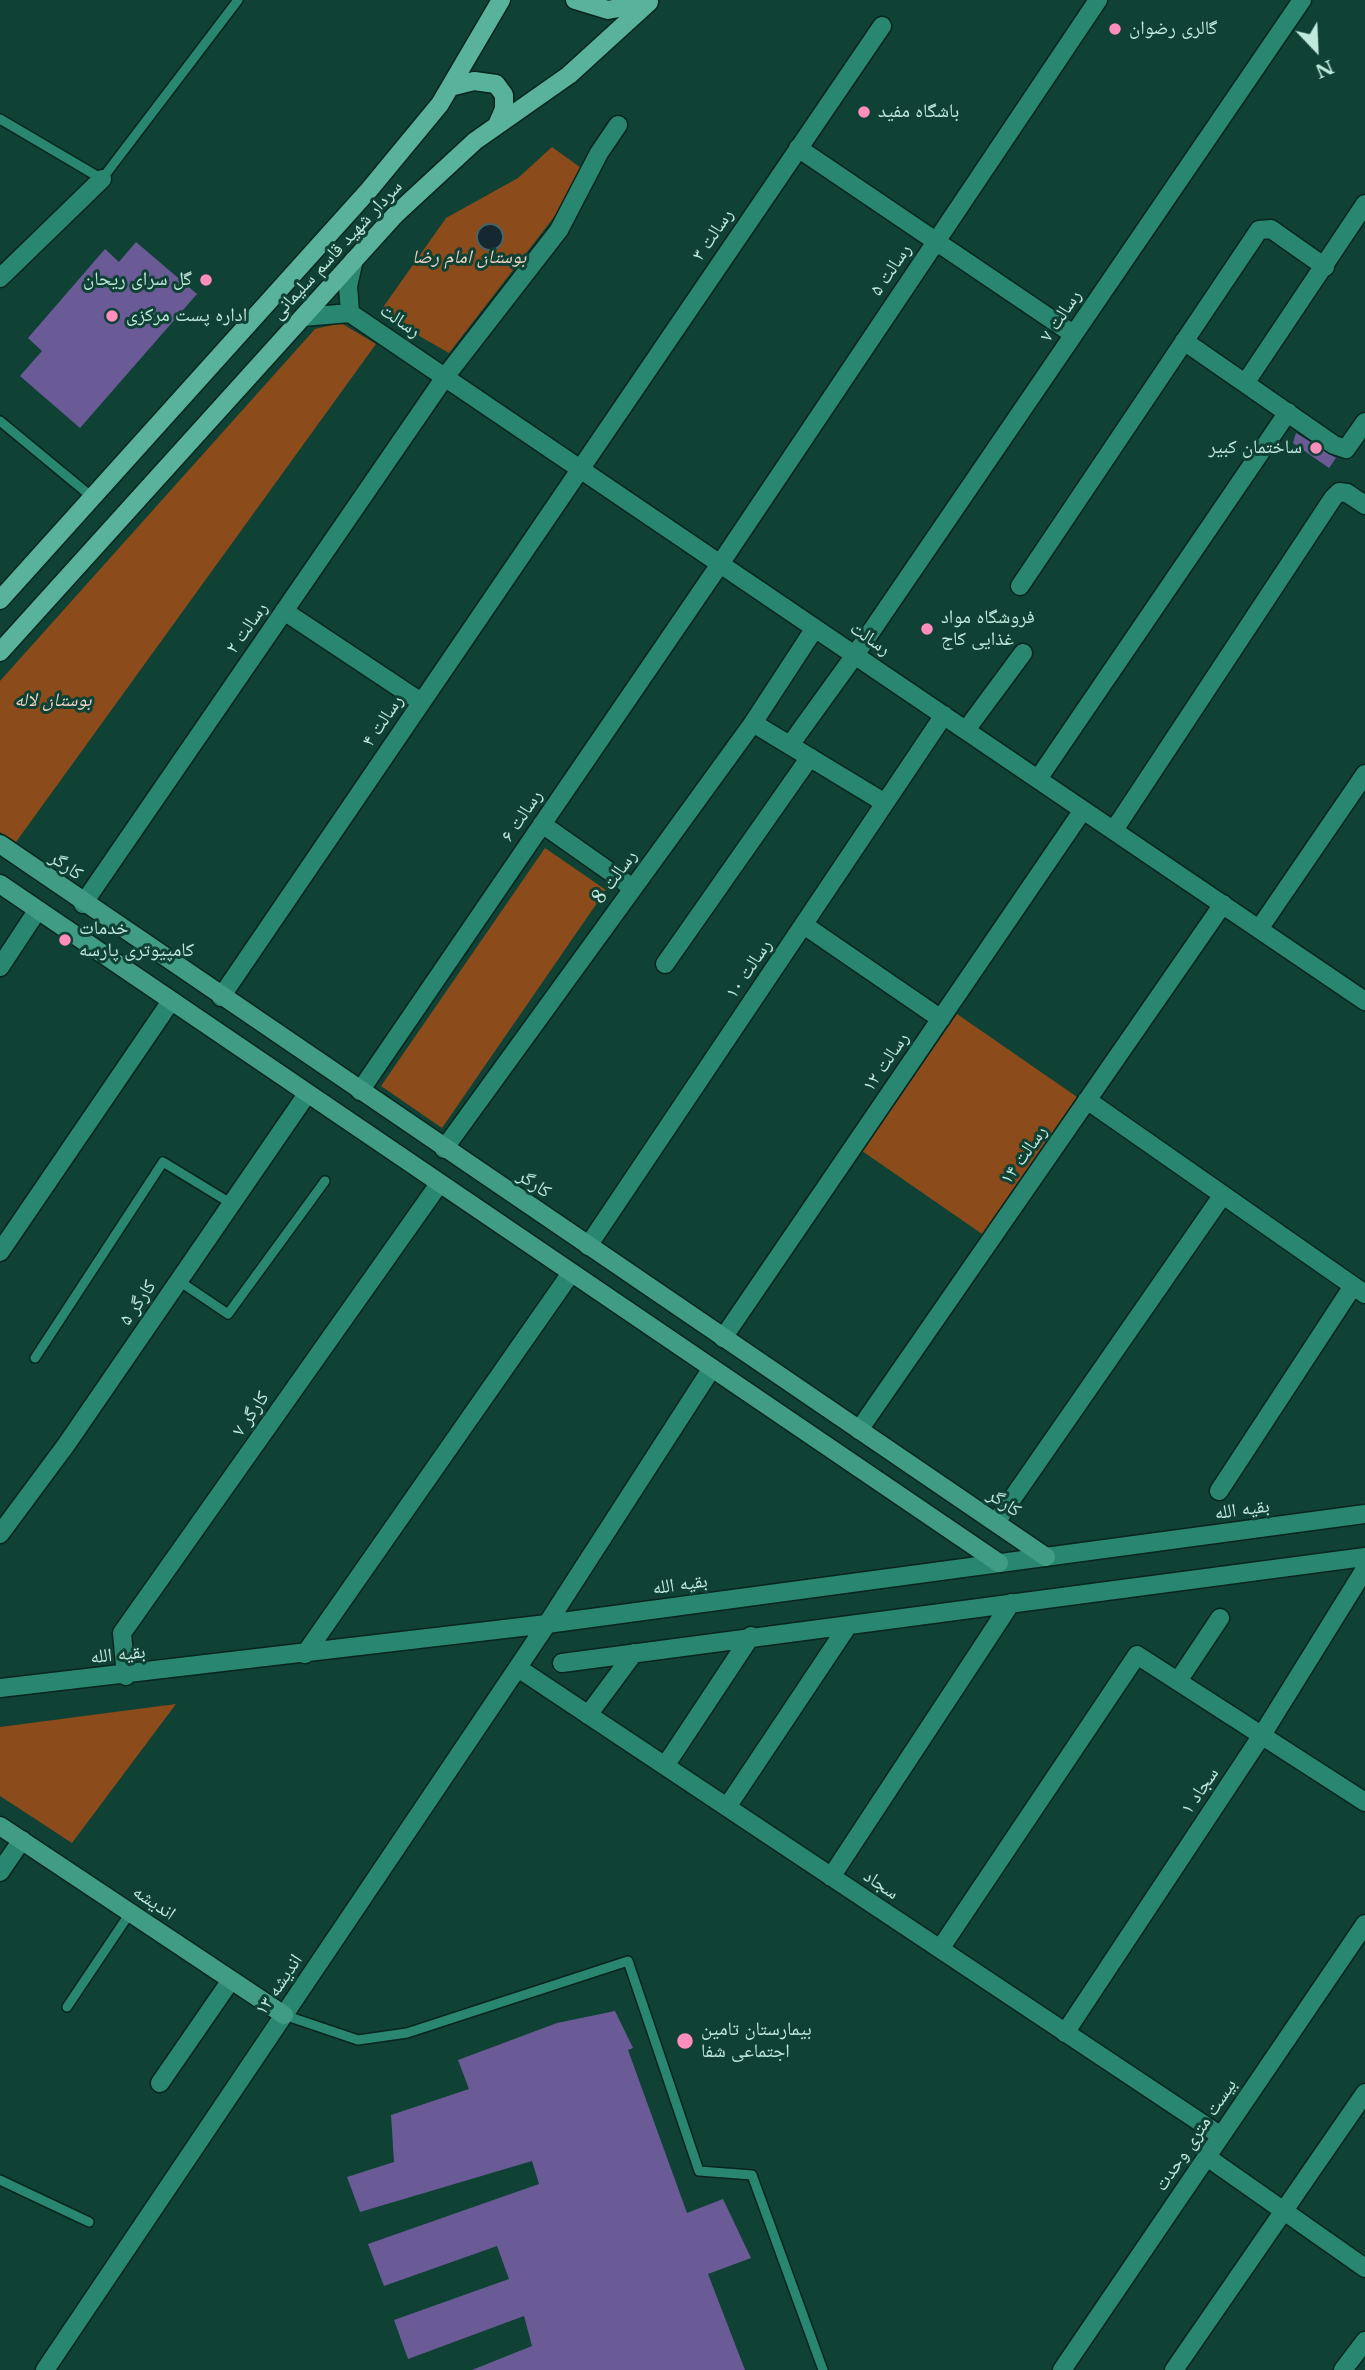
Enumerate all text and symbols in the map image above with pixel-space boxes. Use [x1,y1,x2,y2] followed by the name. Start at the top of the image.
[1281,14,1351,84] north arrow
[1129,18,1217,40] place label: گالری رضوان
[1107,21,1123,37] marker: گالری رضوان
[1312,55,1337,83] text: N
[878,101,959,123] place label: باشگاه مفید
[856,104,872,120] marker: باشگاه مفید
[267,176,407,324] street label: سردار شهید قاسم سلیمانی
[687,205,739,265] street label: رسالت ۳
[865,240,917,300] street label: رسالت ۵
[412,247,526,269] park label: بوستان امام رضا
[83,269,192,291] place label: گل سرای ریحان
[198,272,214,288] marker: گل سرای ریحان
[1035,286,1087,346] street label: رسالت ۷
[375,299,425,343] street label: رسالت
[126,305,247,327] place label: اداره پست مرکزی
[104,308,120,324] marker: اداره پست مرکزی
[1209,437,1302,459] place label: ساختمان کبیر
[1308,440,1324,456] marker: ساختمان کبیر
[221,598,273,658] street label: رسالت ۲
[941,607,1035,651] place label: فروشگاه مواد غذایی کاج
[845,617,895,661] street label: رسالت
[919,621,935,637] marker: فروشگاه مواد غذایی کاج
[14,690,92,712] park label: بوستان لاله
[357,691,409,751] street label: رسالت ۴
[496,786,548,846] street label: رسالت ۶
[45,846,87,886] street label: کارگر
[588,846,642,908] street label: رسالت 8
[79,918,194,962] place label: خدمات کامپیوتری پارسه
[57,932,73,948] marker: خدمات کامپیوتری پارسه
[721,935,777,1003] street label: رسالت ۱۰
[858,1028,914,1096] street label: رسالت ۱۲
[996,1121,1052,1189] street label: رسالت ۱۴
[513,1165,555,1203] street label: کارگر
[115,1276,161,1330] street label: کارگر ۵
[227,1387,275,1441] street label: کارگر ۷
[983,1484,1025,1522] street label: کارگر
[1213,1495,1271,1525] street label: بقیه الله
[651,1570,709,1600] street label: بقیه الله
[89,1641,147,1669] street label: بقیه الله
[1176,1763,1224,1819] street label: سجاد ۱
[859,1865,903,1905] street label: سجاد
[128,1881,180,1925] street label: اندیشه
[250,1950,308,2020] street label: اندیشه ۱۳
[701,2019,812,2063] place label: بیمارستان تامین اجتماعی شفا
[675,2031,695,2051] marker: بیمارستان تامین اجتماعی شفا
[1150,2074,1242,2196] street label: بیست متری وحدت

